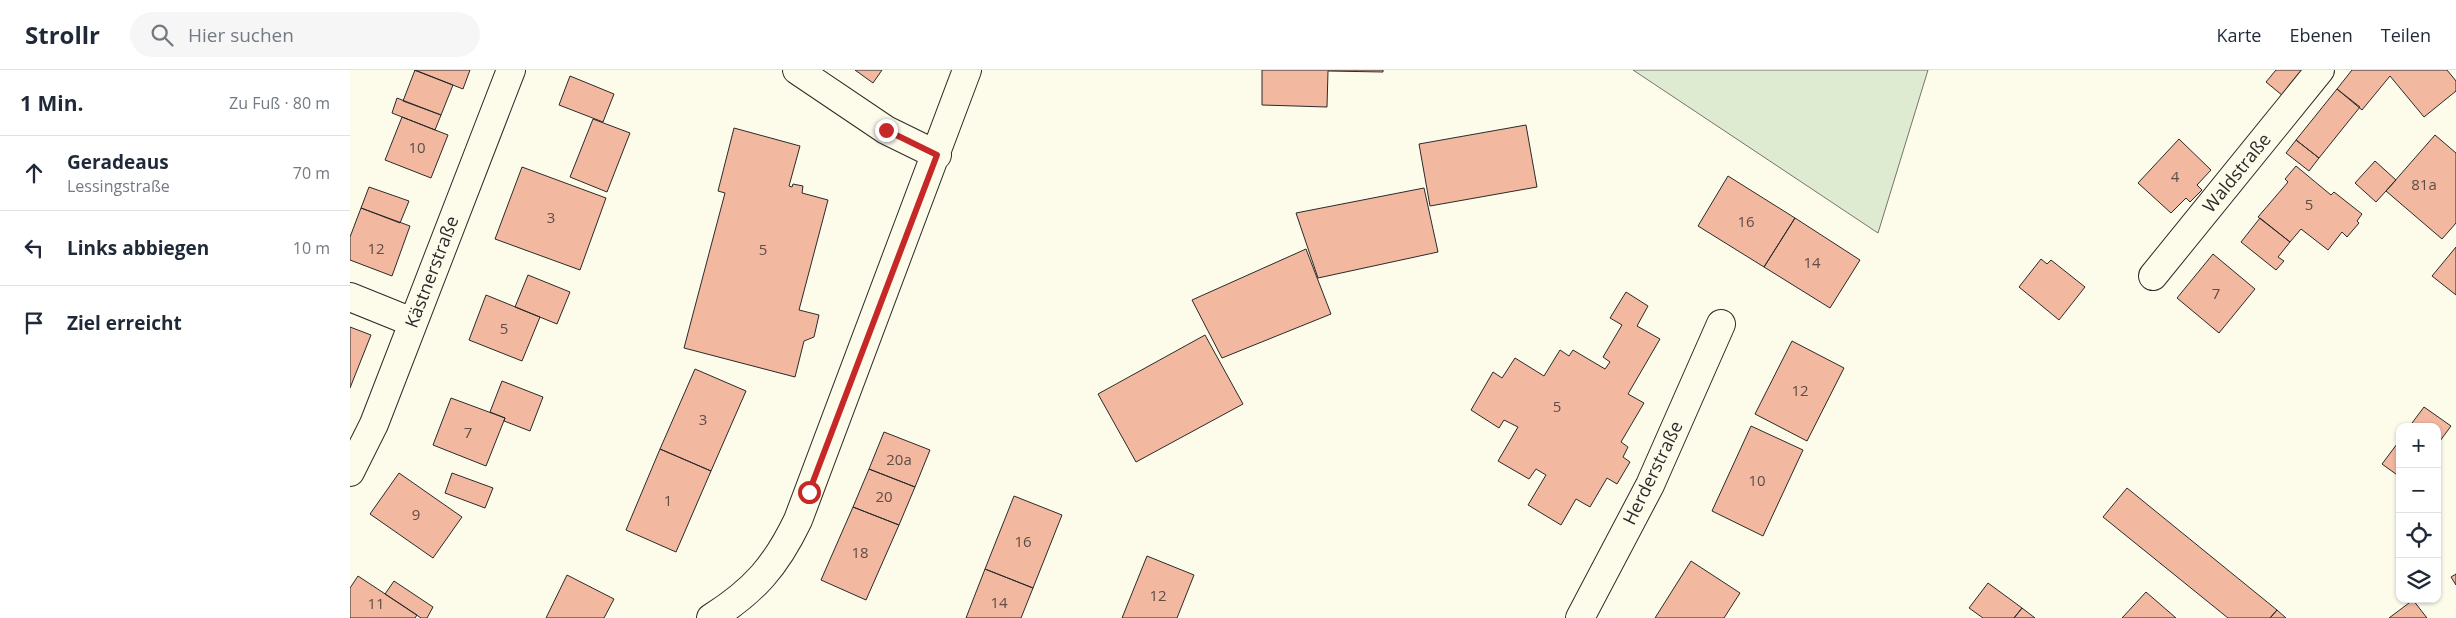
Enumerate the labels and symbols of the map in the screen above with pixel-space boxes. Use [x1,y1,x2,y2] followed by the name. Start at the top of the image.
[875,119,898,142] route end
[2197,128,2276,217] street label: Waldstraße
[408,137,426,157] house number: 10
[2171,166,2180,186] house number: 4
[2411,174,2437,194] house number: 81a
[2305,194,2313,214] house number: 5
[547,207,555,227] house number: 3
[1737,211,1755,231] house number: 16
[399,212,463,331] street label: Kästnerstraße
[367,238,385,258] house number: 12
[759,239,767,259] house number: 5
[1803,252,1821,272] house number: 14
[2212,283,2220,303] house number: 7
[500,318,508,338] house number: 5
[1791,380,1809,400] house number: 12
[1553,396,1561,416] house number: 5
[699,409,707,429] house number: 3
[1617,417,1688,529] street label: Herderstraße
[464,422,472,442] house number: 7
[886,449,912,469] house number: 20a
[1748,470,1766,490] house number: 10
[798,481,821,504] route start
[875,486,893,506] house number: 20
[664,490,672,510] house number: 1
[412,504,420,524] house number: 9
[1014,531,1032,551] house number: 16
[851,542,869,562] house number: 18
[1149,585,1167,605] house number: 12
[990,592,1008,612] house number: 14
[367,593,385,613] house number: 11

